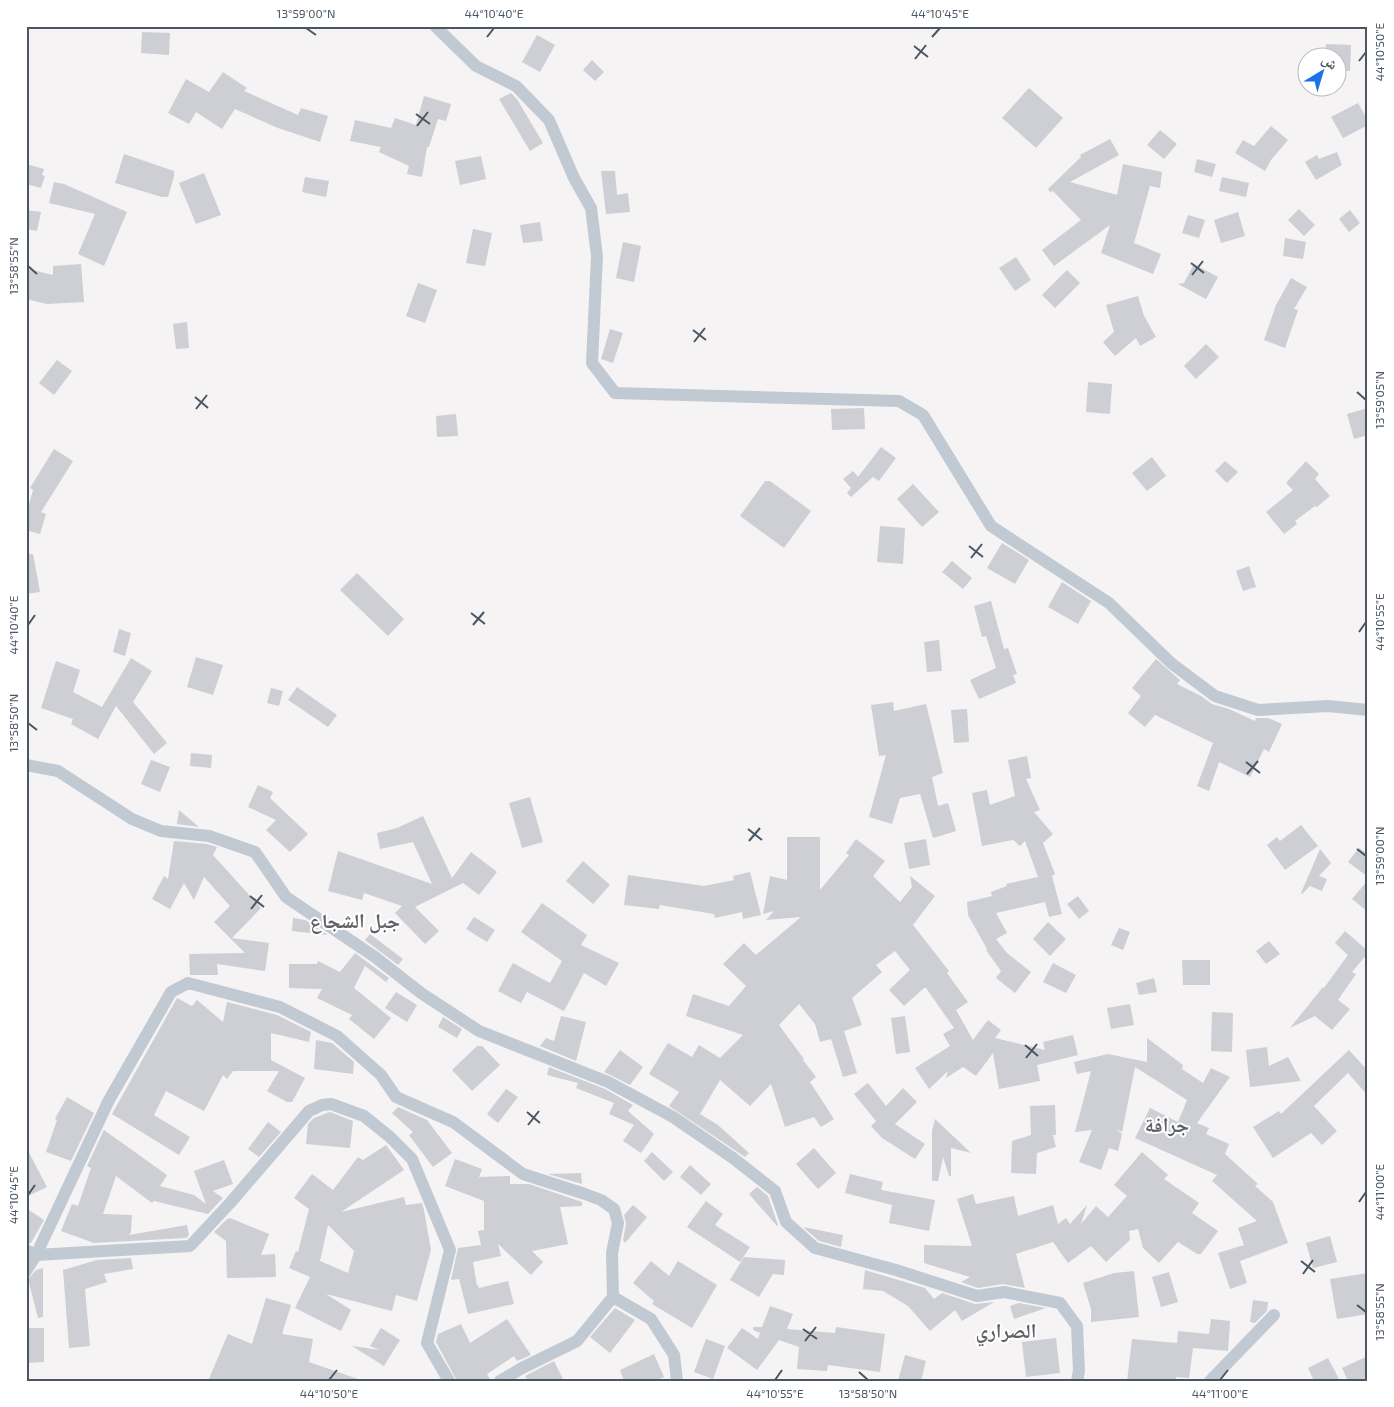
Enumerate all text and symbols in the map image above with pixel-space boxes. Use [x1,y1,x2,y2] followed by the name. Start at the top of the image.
[277,6,335,20] text: 13°59'00"N
[465,6,524,20] text: 44°10'40"E
[911,6,969,20] text: 44°10'45"E
[1372,23,1386,81] text: 44°10'50"E
[1296,48,1346,98] north arrow
[1319,50,1342,74] text: ش
[6,237,20,295] text: 13°58'55"N
[1372,371,1386,429] text: 13°59'05"N
[1372,593,1386,651] text: 44°10'55"E
[6,595,20,654] text: 44°10'40"E
[6,694,20,752] text: 13°58'50"N
[1372,827,1386,885] text: 13°59'00"N
[310,908,400,934] district label: جبل الشجاع
[1145,1112,1189,1137] district label: جرافة
[1372,1163,1386,1220] text: 44°11'00"E
[6,1166,20,1224] text: 44°10'45"E
[1372,1283,1386,1341] text: 13°58'55"N
[976,1318,1036,1347] district label: الصراري
[300,1386,358,1400] text: 44°10'50"E
[746,1386,804,1400] text: 44°10'55"E
[839,1386,897,1400] text: 13°58'50"N
[1192,1386,1249,1400] text: 44°11'00"E

